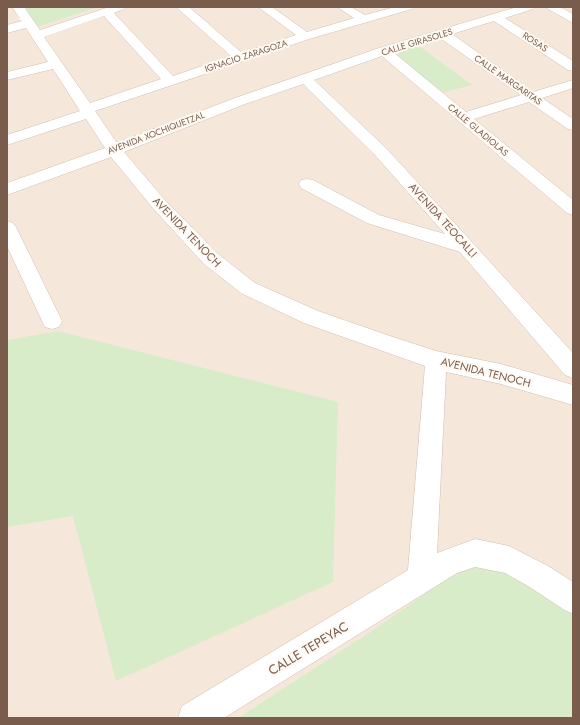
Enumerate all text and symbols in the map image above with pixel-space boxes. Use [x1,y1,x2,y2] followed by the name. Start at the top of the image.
[380,24,454,59] street label: CALLE GIRASOLES
[520,29,551,55] street label: ROSAS
[203,36,289,75] street label: IGNACIO ZARAGOZA
[472,51,545,108] street label: CALLE MARGARITAS
[445,100,511,159] street label: CALLE GLADIOLAS
[105,108,206,157] street label: AVENIDA XOCHIQUETZAL
[405,179,481,261] street label: AVENIDA TEOCALLI
[149,193,225,271] street label: AVENIDA TENOCH
[439,353,533,391] street label: AVENIDA TENOCH
[265,617,352,680] street label: CALLE TEPEYAC

